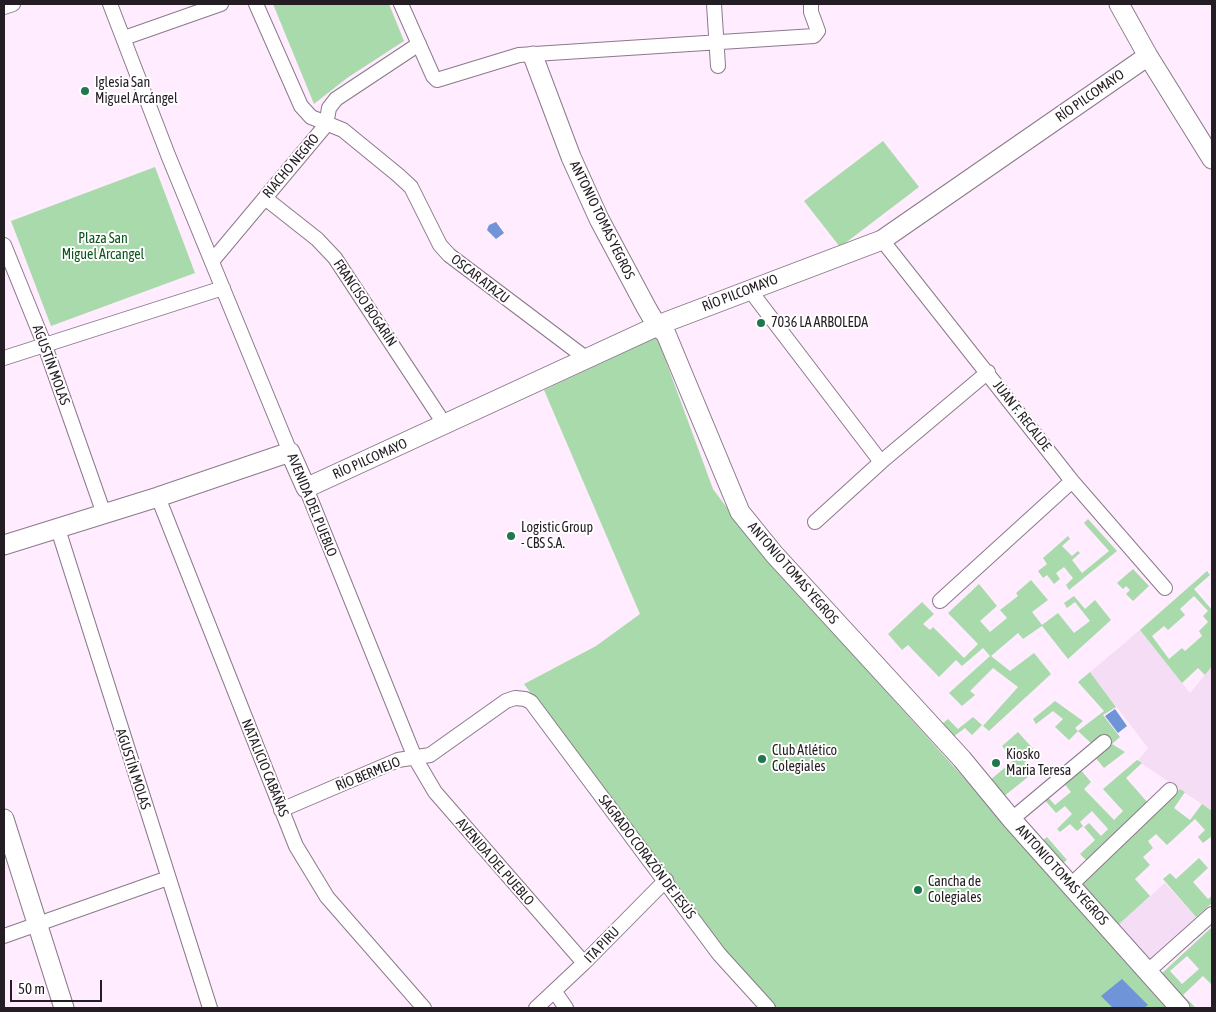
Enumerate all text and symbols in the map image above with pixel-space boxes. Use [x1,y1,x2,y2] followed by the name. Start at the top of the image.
[1052,66,1128,126] street label: RÍO PILCOMAYO
[95,75,178,108] place label: Iglesia San Miguel Arcángel
[79,85,91,97] marker: Iglesia San Miguel Arcángel
[259,130,323,202] street label: RIACHO NEGRO
[566,158,638,282] street label: ANTONIO TOMAS YEGROS
[62,231,144,264] park label: Plaza San Miguel Arcangel
[447,251,513,307] street label: OSCAR ATAZU
[330,256,400,350] street label: FRANCISO BOGARÍN
[700,271,780,315] street label: RÍO PILCOMAYO
[771,315,868,331] place label: 7036 LA ARBOLEDA
[755,317,767,329] marker: 7036 LA ARBOLEDA
[29,323,73,407] street label: AGUSTÍN MOLAS
[989,378,1055,454] street label: JUAN F. RECALDE
[330,435,410,483] street label: RÍO PILCOMAYO
[284,451,340,559] street label: AVENIDA DEL PUEBLO
[744,519,842,627] street label: ANTONIO TOMAS YEGROS
[521,520,593,552] place label: Logistic Group - CBS S.A.
[505,530,517,542] marker: Logistic Group - CBS S.A.
[238,717,292,819] street label: NATALICIO CABAÑAS
[112,726,154,812] street label: AGUSTÍN MOLAS
[772,743,837,776] place label: Club Atlético Colegiales
[1006,747,1071,780] place label: Kiosko Maria Teresa
[333,753,403,795] street label: RÍO BERMEJO
[756,753,768,765] marker: Club Atlético Colegiales
[990,757,1002,769] marker: Kiosko Maria Teresa
[595,792,699,922] street label: SAGRADO CORAZÓN DE JESÚS
[453,815,537,909] street label: AVENIDA DEL PUEBLO
[1012,821,1112,929] street label: ANTONIO TOMAS YEGROS
[928,874,981,906] place label: Cancha de Colegiales
[912,884,924,896] marker: Cancha de Colegiales
[581,923,623,967] street label: ITA PIRU
[12,970,105,1002] scale bar
[18,980,45,997] text: 50 m

